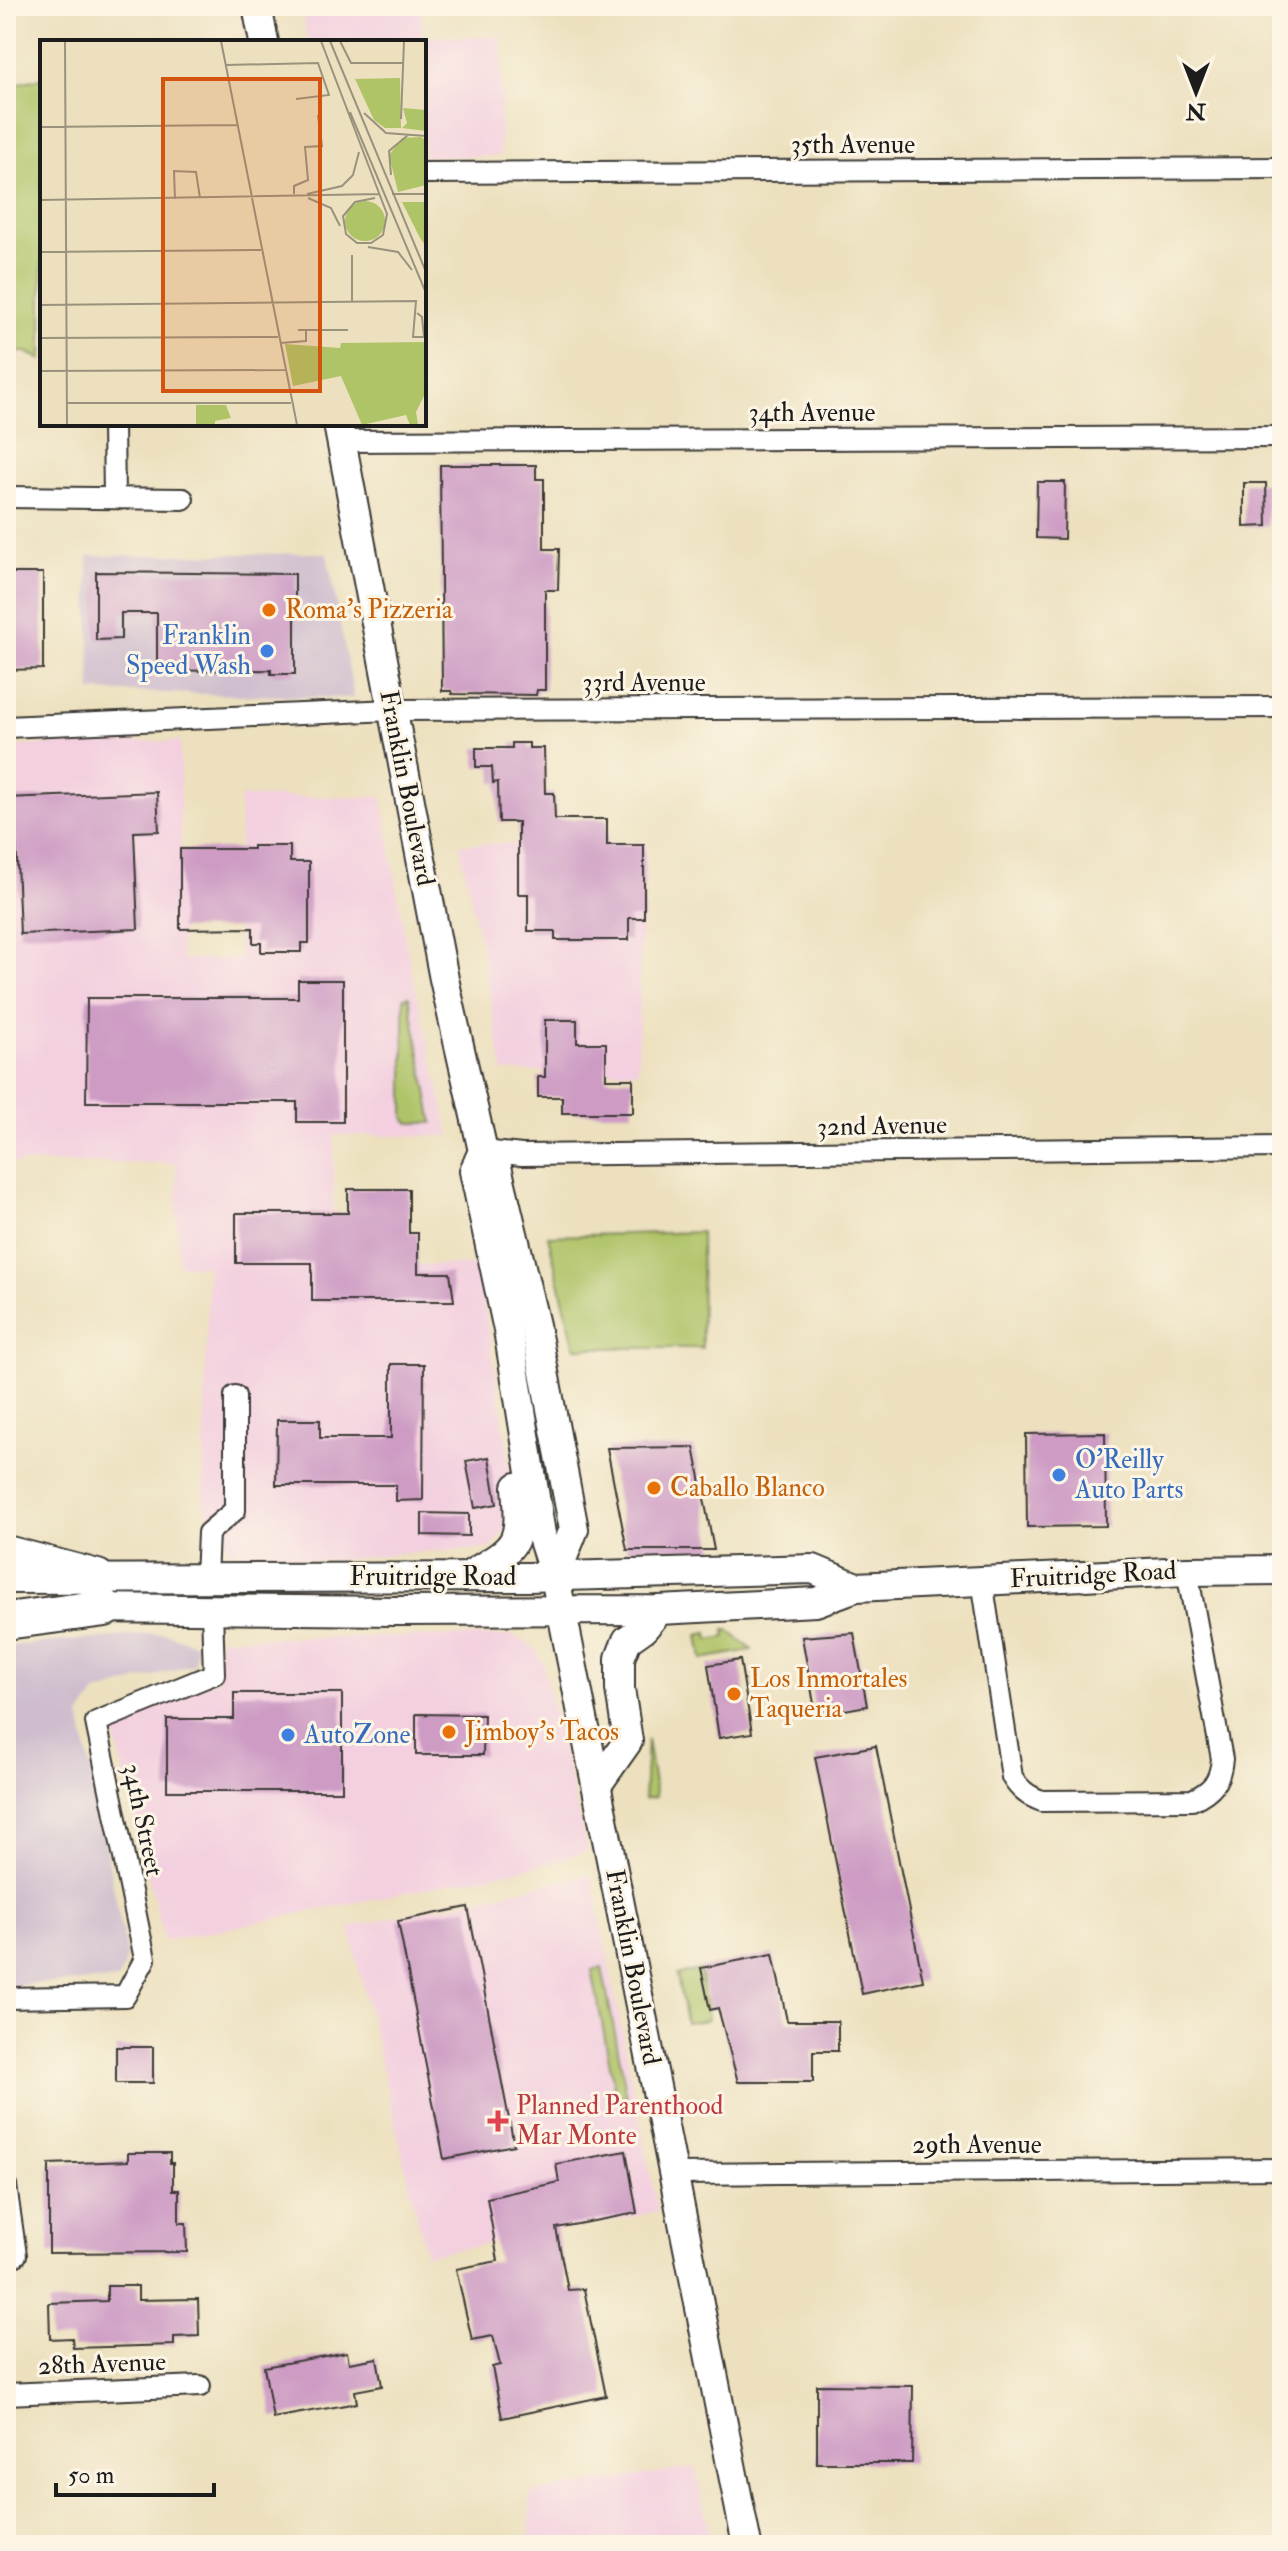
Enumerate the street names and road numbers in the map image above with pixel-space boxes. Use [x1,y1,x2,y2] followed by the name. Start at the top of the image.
[791,129,915,161] street label: 35th Avenue
[749,397,875,429] street label: 34th Avenue
[582,667,706,699] street label: 33rd Avenue
[372,687,442,889] street label: Franklin Boulevard
[817,1109,947,1143] street label: 32nd Avenue
[1009,1555,1177,1595] street label: Fruitridge Road
[350,1561,517,1593] street label: Fruitridge Road
[115,1761,171,1879] street label: 34th Street
[598,1866,668,2068] street label: Franklin Boulevard
[912,2129,1042,2161] street label: 29th Avenue
[37,2346,167,2382] street label: 28th Avenue

